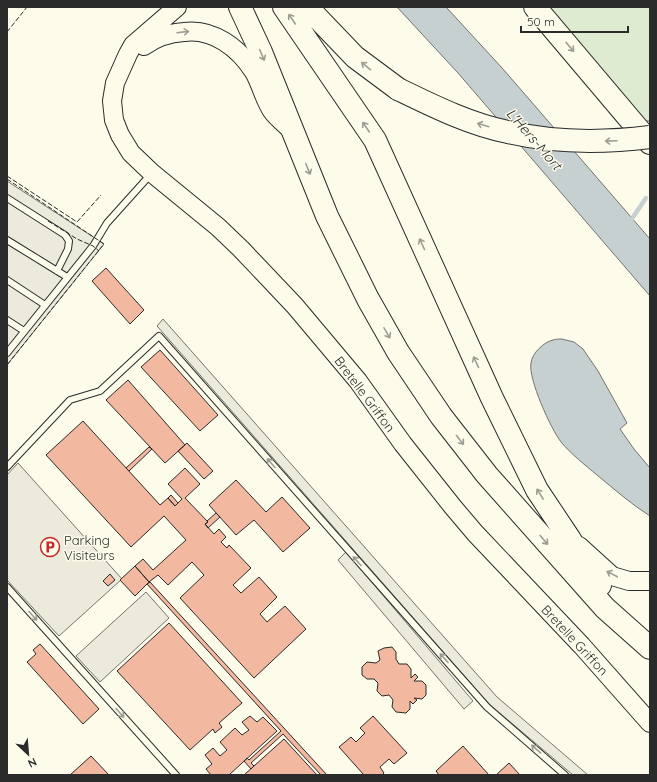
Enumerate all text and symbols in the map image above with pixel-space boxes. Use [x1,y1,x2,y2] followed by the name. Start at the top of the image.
[521,8,628,34] scale bar
[288,14,296,25] one-way arrow
[527,14,555,29] text: 50 m
[176,28,189,36] one-way arrow
[566,42,575,52] one-way arrow
[259,48,267,60] one-way arrow
[361,62,372,71] one-way arrow
[502,105,567,175] water label: L'Hers-Mort
[477,120,489,128] one-way arrow
[362,122,370,133] one-way arrow
[605,137,618,145] one-way arrow
[305,163,313,175] one-way arrow
[418,238,425,250] one-way arrow
[384,326,392,338] one-way arrow
[331,353,399,435] street label: Bretelle Griffon
[471,357,479,369] one-way arrow
[456,435,464,446] one-way arrow
[267,458,276,468] one-way arrow
[536,489,544,500] one-way arrow
[64,532,115,563] place label: Parking Visiteurs
[539,534,548,545] one-way arrow
[39,536,61,558] parking icon: Parking Visiteurs
[353,555,362,566] one-way arrow
[606,570,618,578] one-way arrow
[538,601,612,679] street label: Bretelle Griffon
[28,611,38,621] one-way arrow
[439,653,448,663] one-way arrow
[115,707,124,717] one-way arrow
[8,734,48,774] north arrow
[530,745,541,754] one-way arrow
[26,755,39,771] text: N

